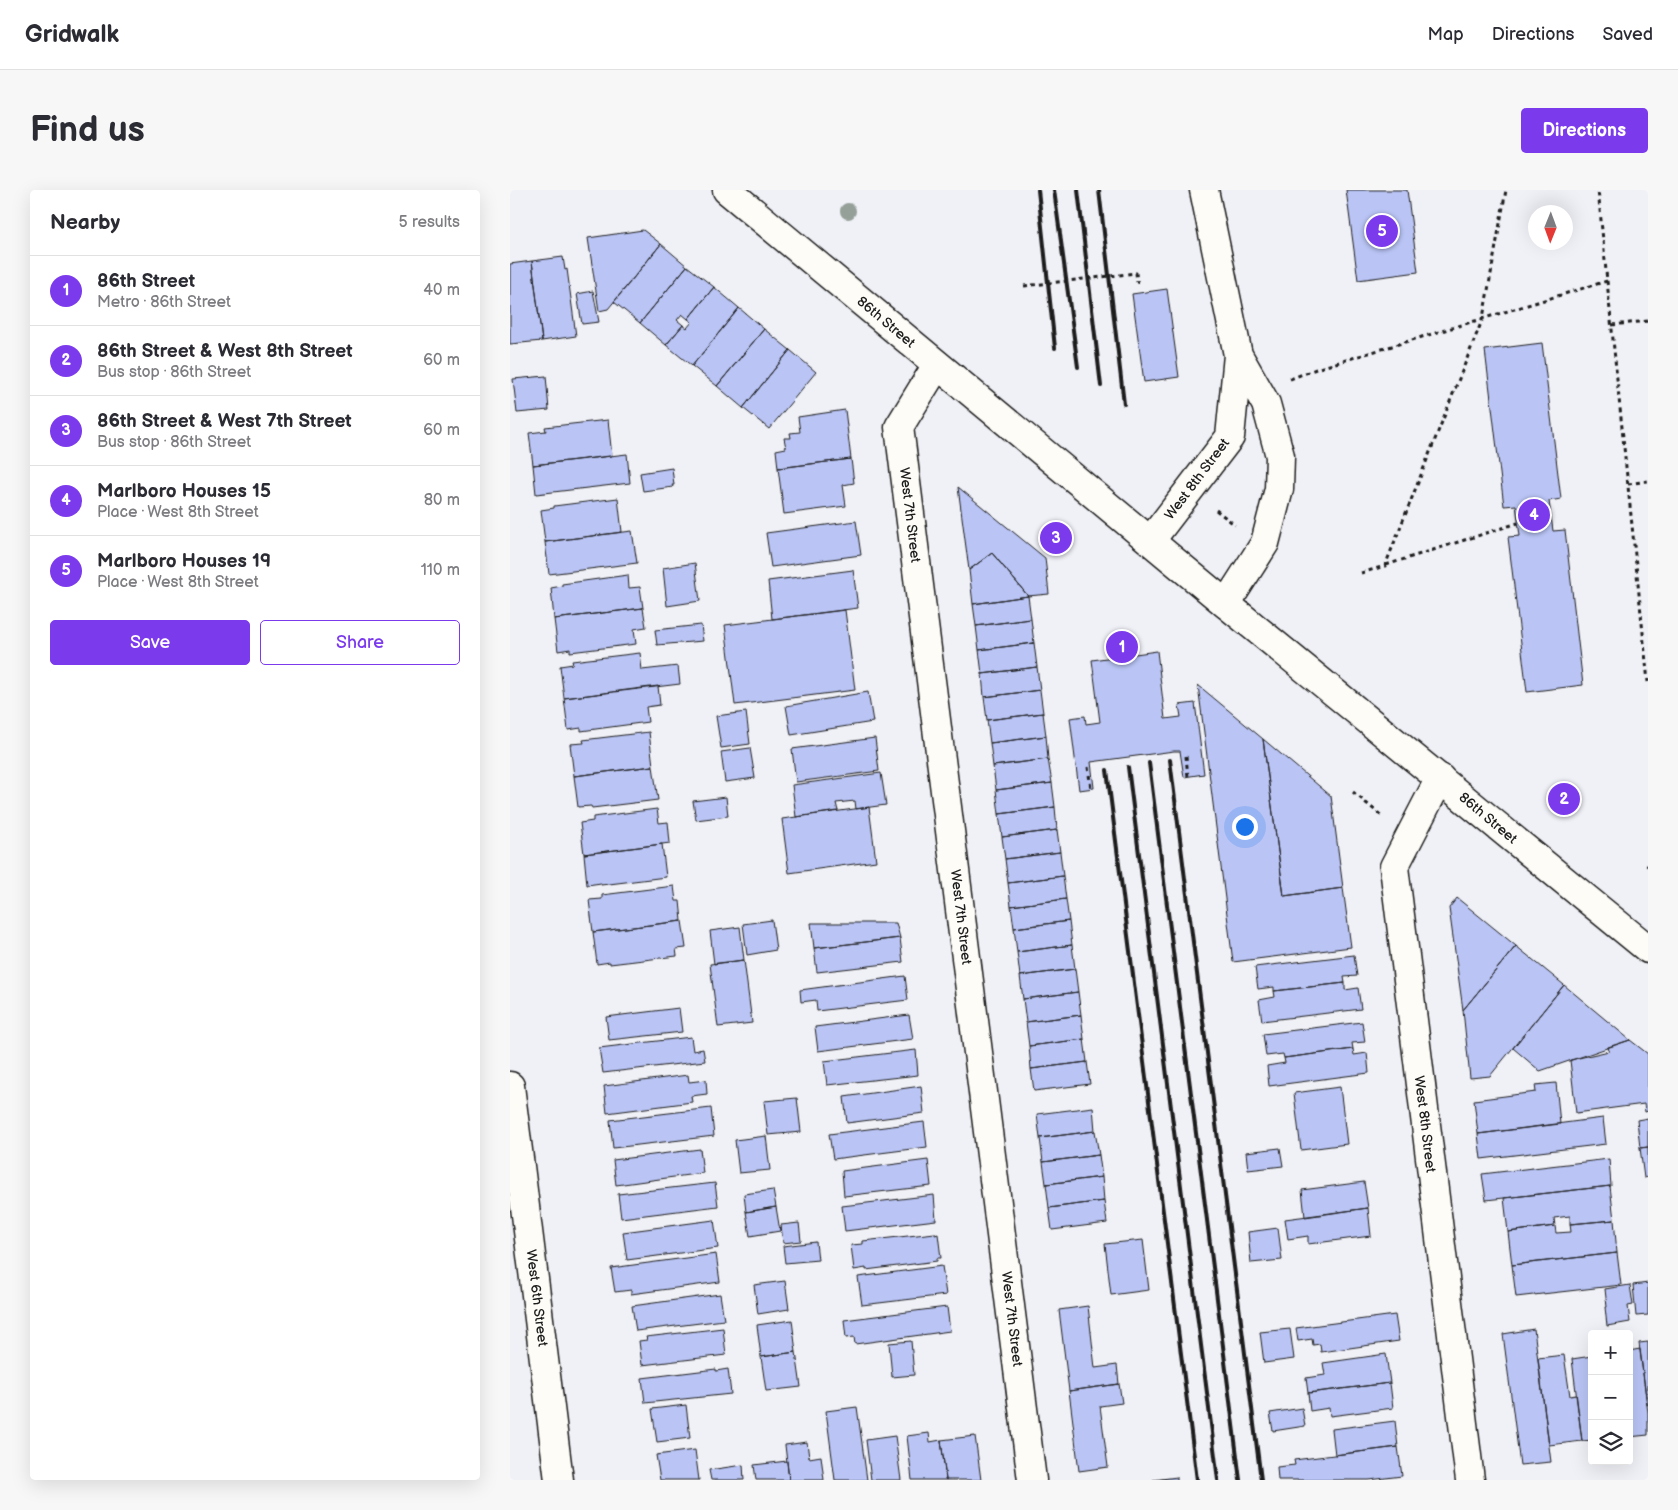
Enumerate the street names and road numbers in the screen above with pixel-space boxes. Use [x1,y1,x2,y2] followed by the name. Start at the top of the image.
[853,293,919,352] street label: 86th Street
[1161,434,1234,523] street label: West 8th Street
[896,466,924,564] street label: West 7th Street
[1455,789,1521,848] street label: 86th Street
[947,868,975,966] street label: West 7th Street
[1411,1075,1439,1174] street label: West 8th Street
[523,1248,551,1348] street label: West 6th Street
[998,1270,1026,1368] street label: West 7th Street

